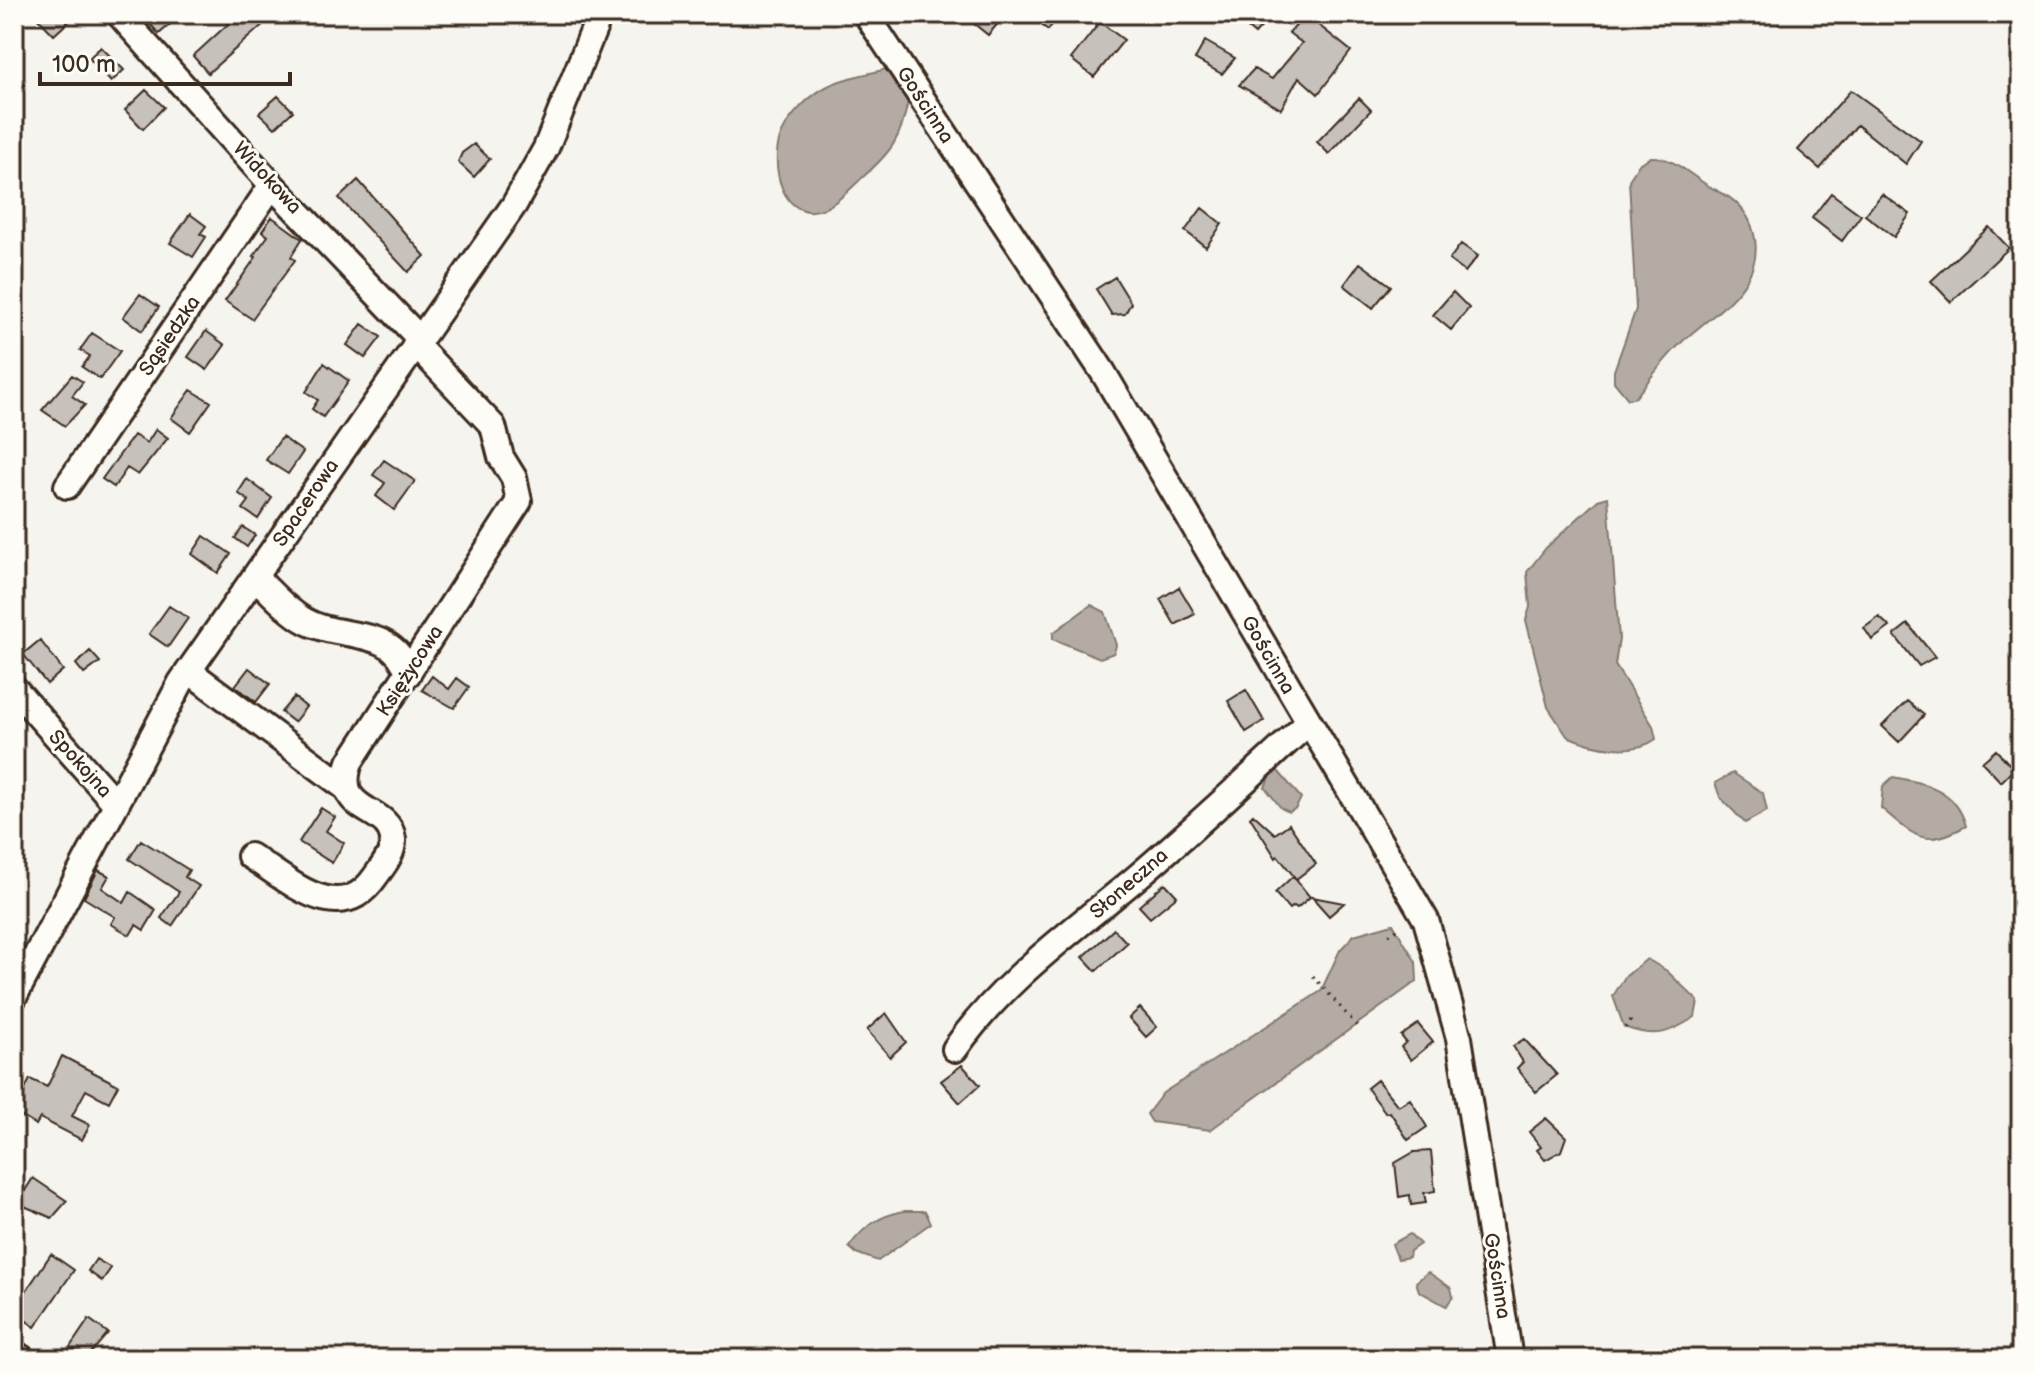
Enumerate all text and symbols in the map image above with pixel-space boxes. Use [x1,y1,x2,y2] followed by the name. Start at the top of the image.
[40,36,290,86] scale bar
[52,50,116,79] text: 100 m
[891,62,959,148] street label: Gościnna
[228,137,306,219] street label: Widokowa
[134,291,206,381] street label: Sąsiedzka
[268,455,344,551] street label: Spacerowa
[1236,611,1300,699] street label: Gościnna
[372,621,448,721] street label: Księżycowa
[43,725,117,803] street label: Spokojna
[1085,844,1173,924] street label: Słoneczna
[1478,1231,1516,1321] street label: Gościnna

